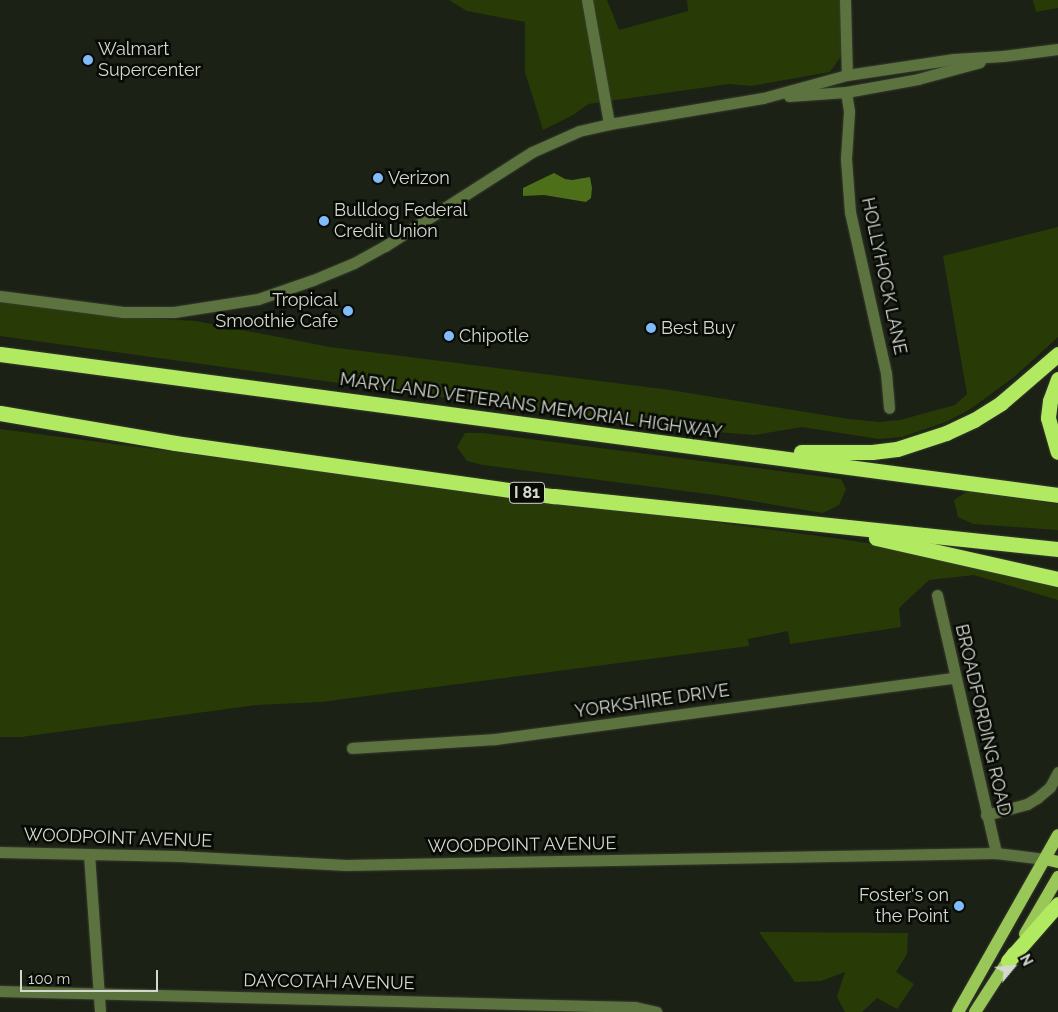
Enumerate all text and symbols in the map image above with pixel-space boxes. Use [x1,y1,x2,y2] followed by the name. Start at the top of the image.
[98,39,201,82] place label: Walmart Supercenter
[82,54,94,66] marker: Walmart Supercenter
[388,167,450,189] place label: Verizon
[372,172,384,184] marker: Verizon
[857,195,911,357] street label: HOLLYHOCK LANE
[334,200,467,242] place label: Bulldog Federal Credit Union
[318,215,330,227] marker: Bulldog Federal Credit Union
[215,290,338,332] place label: Tropical Smoothie Cafe
[342,305,354,317] marker: Tropical Smoothie Cafe
[661,317,735,339] place label: Best Buy
[645,322,657,334] marker: Best Buy
[459,325,529,347] place label: Chipotle
[443,330,455,342] marker: Chipotle
[338,368,724,444] street label: MARYLAND VETERANS MEMORIAL HIGHWAY
[508,479,546,506] road number: I 81
[950,622,1016,818] street label: BROADFORDING ROAD
[573,679,731,723] street label: YORKSHIRE DRIVE
[23,824,213,852] street label: WOODPOINT AVENUE
[427,833,617,857] street label: WOODPOINT AVENUE
[859,885,949,928] place label: Foster's on the Point
[953,900,965,912] marker: Foster's on the Point
[988,942,1038,992] north arrow
[1017,951,1036,968] text: N
[22,960,160,992] scale bar
[28,970,70,988] text: 100 m
[243,970,415,994] street label: DAYCOTAH AVENUE

